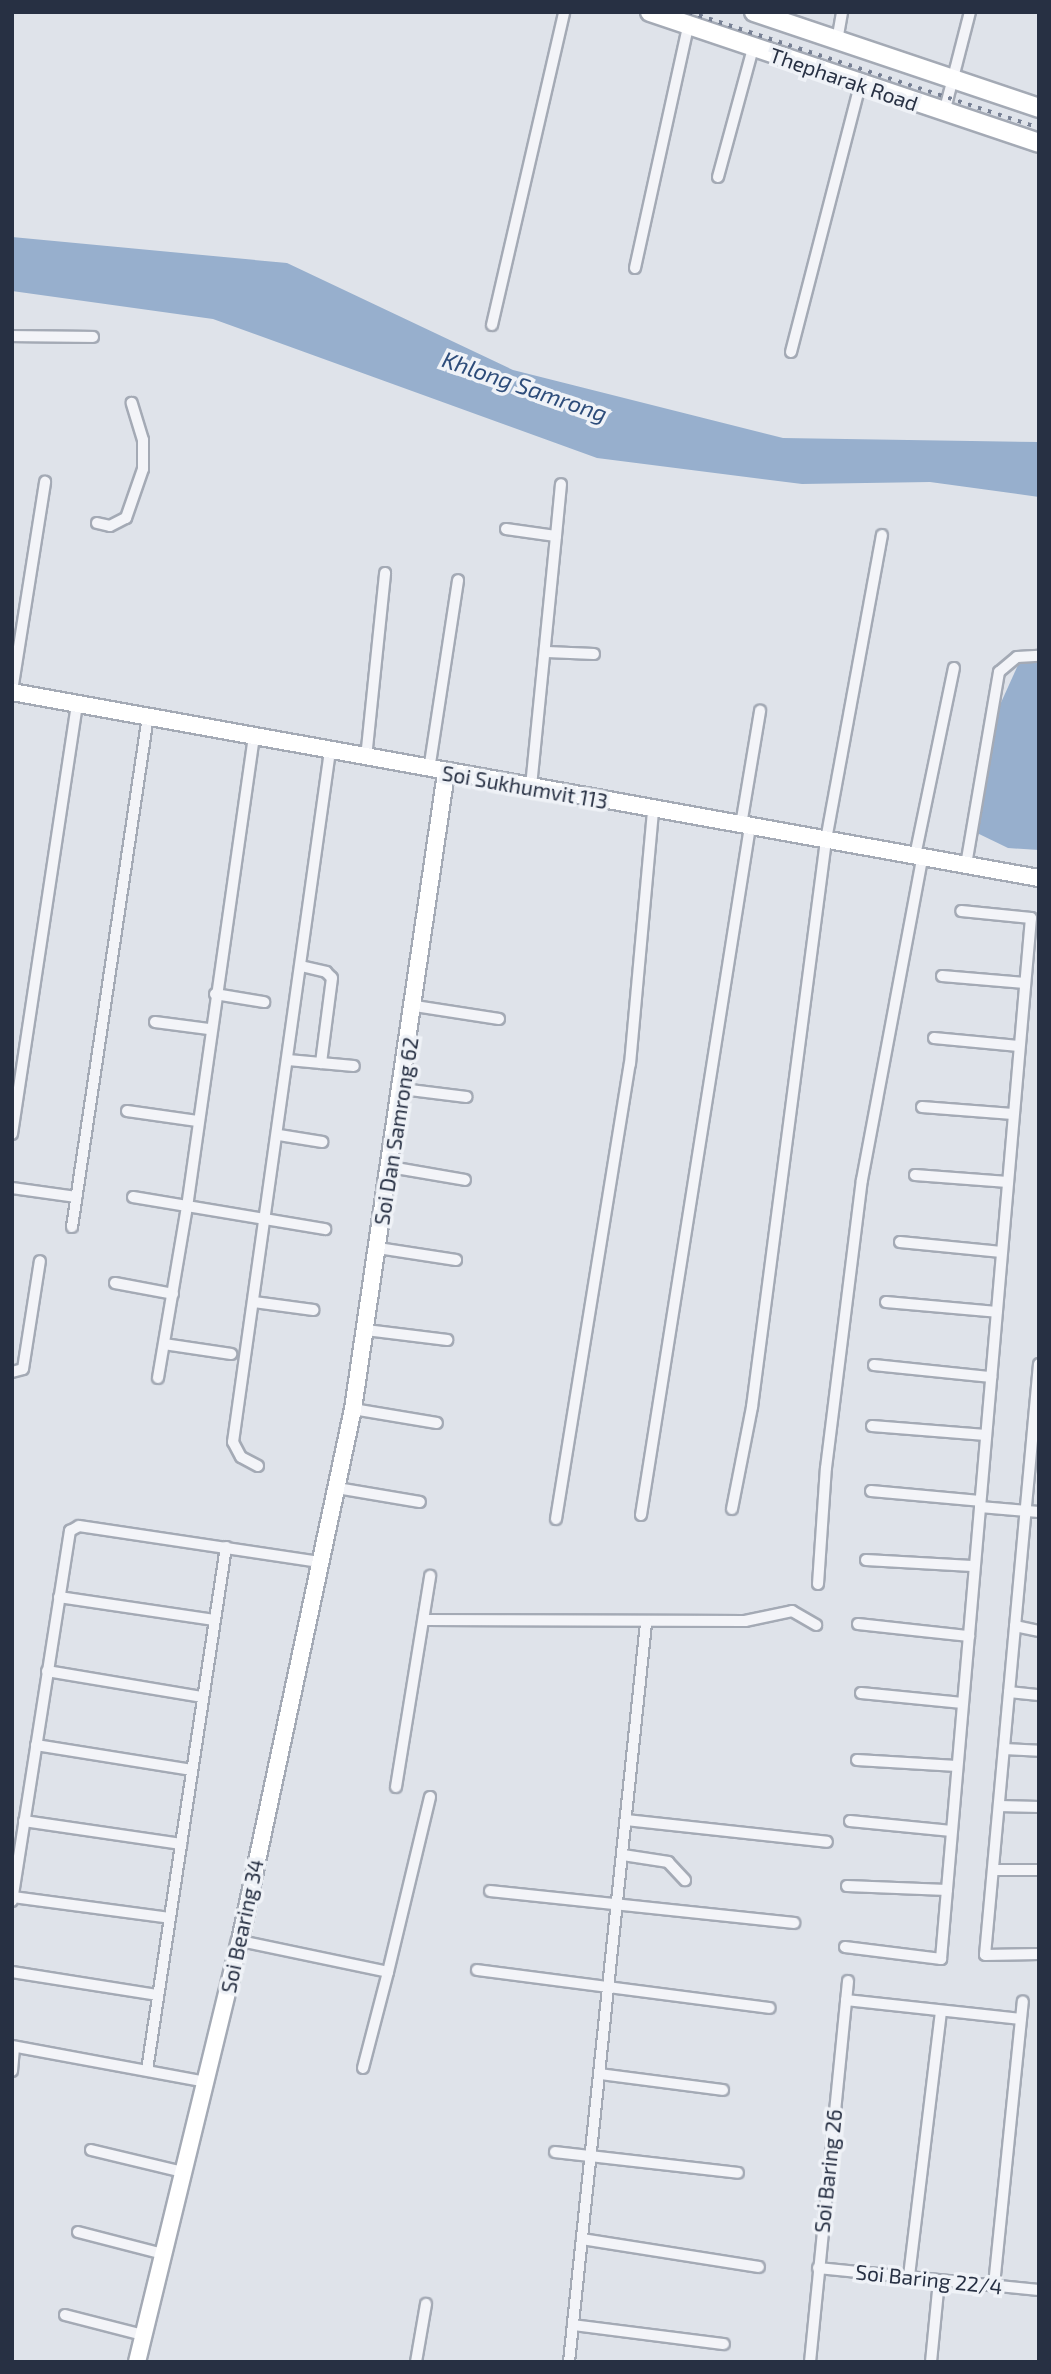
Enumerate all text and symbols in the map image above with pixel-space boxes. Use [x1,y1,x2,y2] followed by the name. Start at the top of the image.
[766,42,922,116] street label: Thepharak Road
[439,345,611,427] water label: Khlong Samrong
[440,760,610,814] street label: Soi Sukhumvit 113
[369,1035,423,1227] street label: Soi Dan Samrong 62
[216,1857,268,1995] street label: Soi Bearing 34
[809,2108,847,2234] street label: Soi Baring 26
[854,2259,1004,2299] street label: Soi Baring 22/4

